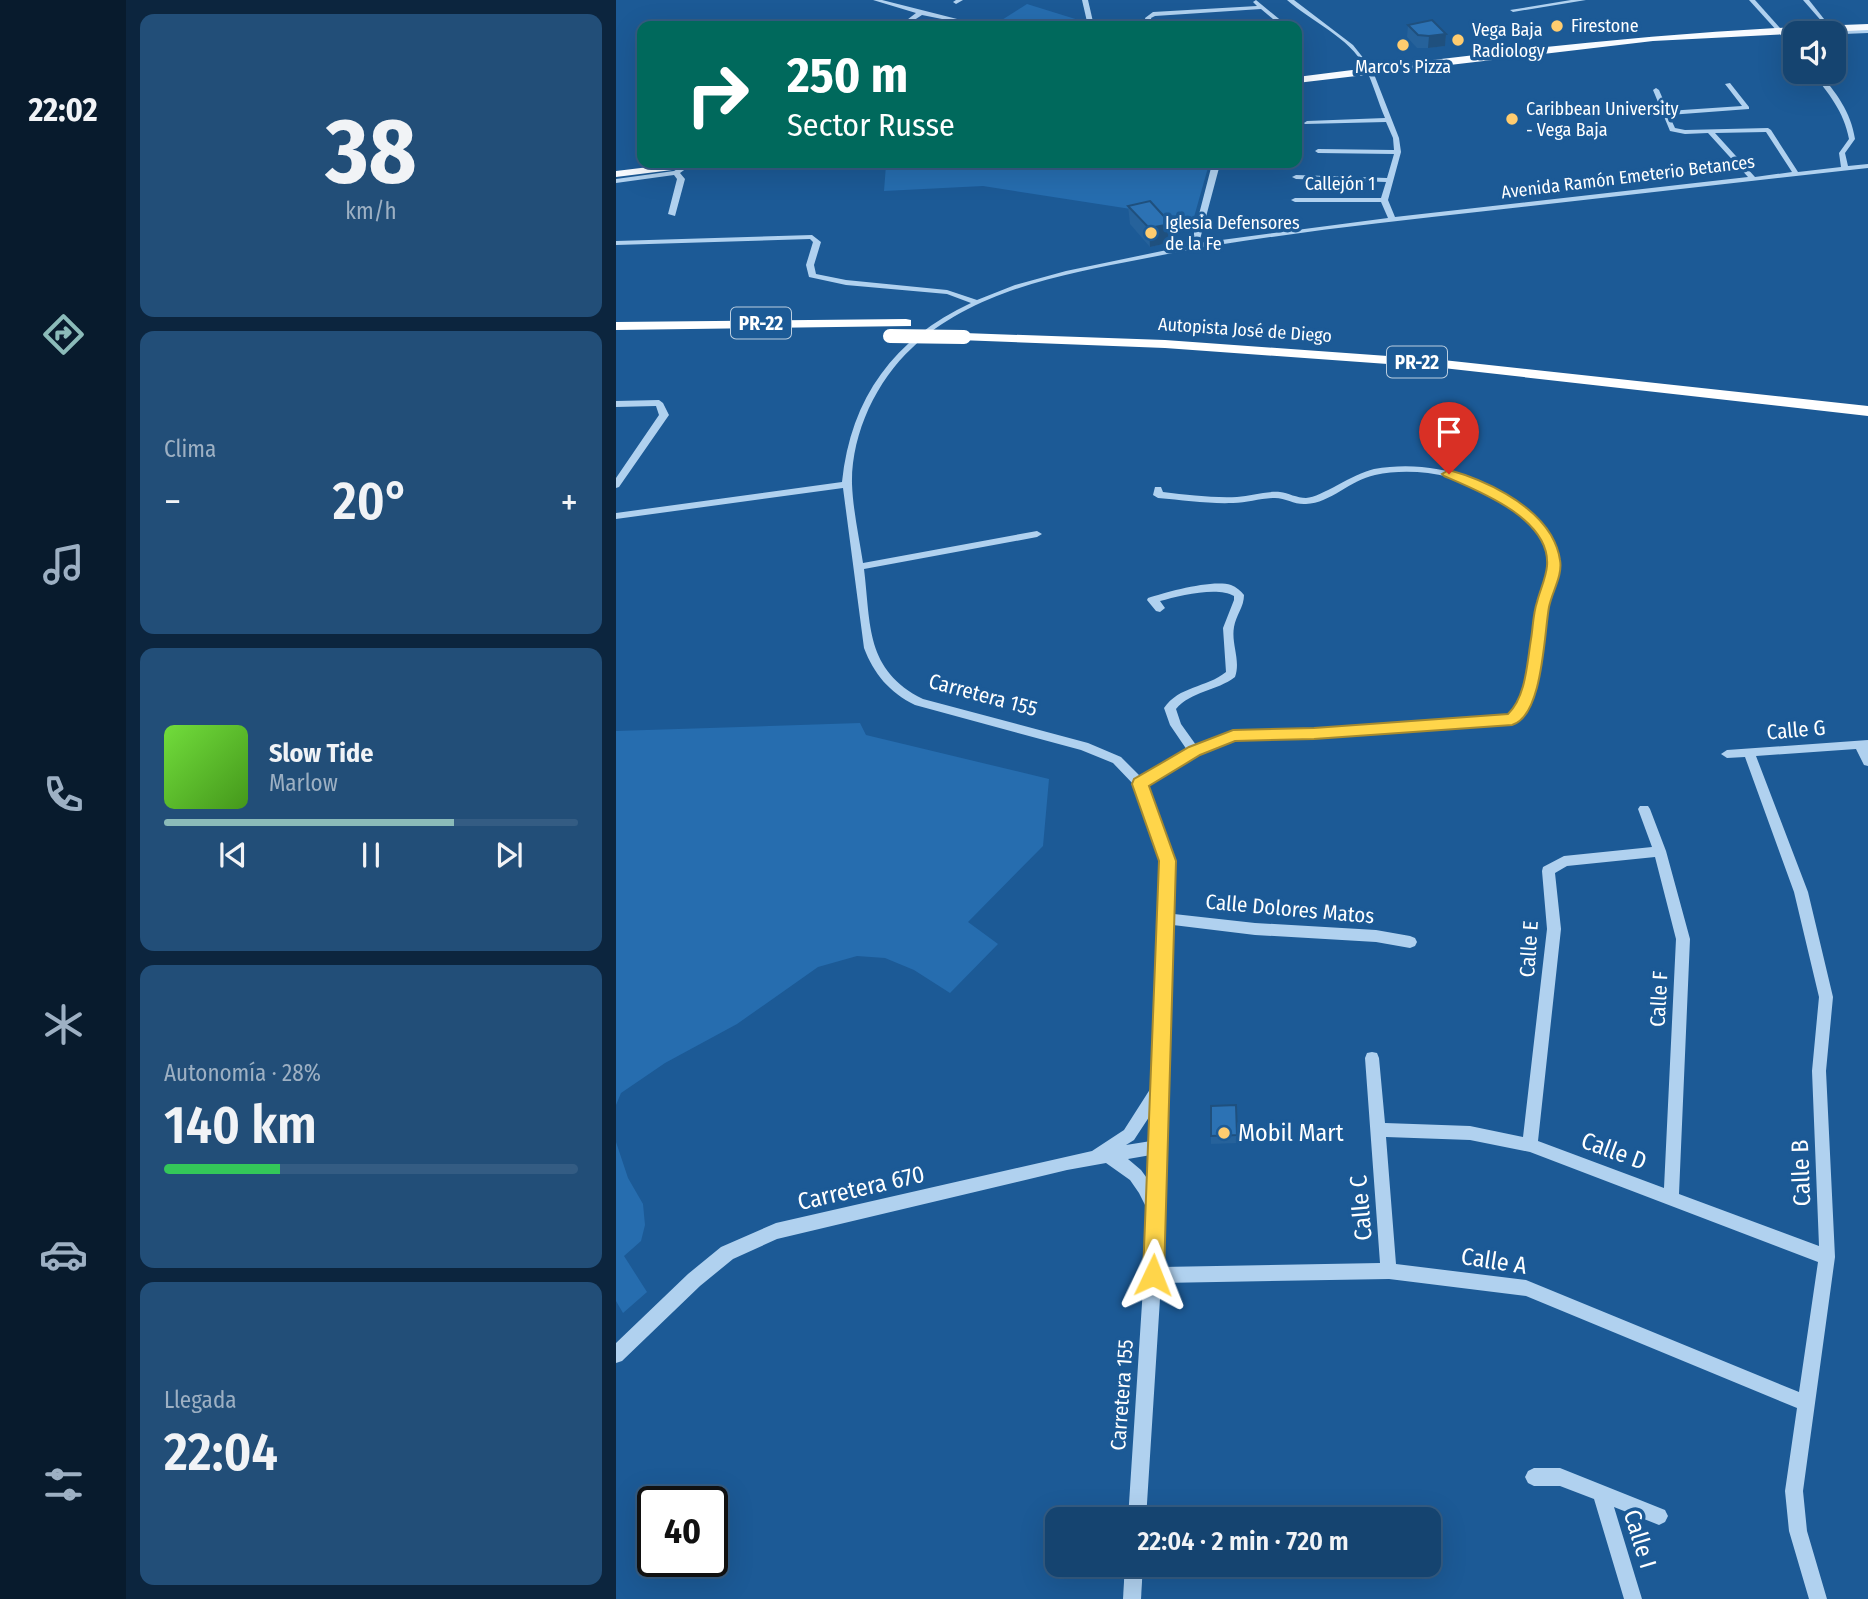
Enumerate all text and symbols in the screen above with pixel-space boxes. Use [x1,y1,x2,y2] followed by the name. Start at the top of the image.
[1571,15,1639,37] place label: Firestone
[1549,18,1565,34] marker: Firestone
[1472,19,1545,62] place label: Vega Baja Radiology
[1783,21,1846,84] map controls
[1783,21,1846,84] button: sound
[1450,32,1466,48] marker: Vega Baja Radiology
[1395,37,1411,53] marker: Marco's Pizza
[787,46,908,105] text: 250 m
[672,49,763,140] icon: right
[1355,56,1451,78] place label: Marco's Pizza
[29,91,97,129] text: 22:02
[325,97,417,206] text: 38
[1526,98,1679,141] place label: Caribbean University - Vega Baja
[787,106,955,144] text: Sector Russe
[1504,111,1520,127] marker: Caribbean University - Vega Baja
[1500,150,1756,203] street label: Avenida Ramón Emeterio Betances
[1305,173,1375,195] street label: Callejón 1
[345,197,397,225] text: km/h
[1165,212,1300,255] place label: Iglesia Defensores de la Fe
[1143,225,1159,241] marker: Iglesia Defensores de la Fe
[731,308,791,338] road number: PR-22
[39,310,88,359] icon: directions
[1157,313,1333,347] street label: Autopista José de Diego
[1387,346,1447,378] road number: PR-22
[1419,402,1479,474] pin
[1430,413,1468,451] icon: arrive
[164,435,216,463] text: Clima
[333,470,409,533] text: 20°
[164,479,181,525] text: −
[561,479,578,525] text: +
[39,540,88,589] icon: music
[926,668,1040,722] street label: Carretera 155
[1766,714,1826,746] street label: Calle G
[269,738,373,769] text: Slow Tide
[269,769,338,797] text: Marlow
[39,770,88,819] icon: phone
[214,836,252,874] icon: previous
[352,836,390,874] icon: pause
[490,836,528,874] icon: next
[1205,889,1376,929] street label: Calle Dolores Matos
[1514,920,1544,978] street label: Calle E
[1645,970,1673,1028] street label: Calle F
[39,1000,88,1049] icon: climate
[164,1059,321,1087] text: Autonomía · 28%
[164,1094,317,1157] text: 140 km
[1238,1119,1344,1147] place label: Mobil Mart
[1216,1125,1232,1141] marker: Mobil Mart
[1578,1126,1650,1176] street label: Calle D
[1786,1139,1816,1207] street label: Calle B
[795,1160,927,1216] street label: Carretera 670
[1344,1174,1378,1242] street label: Calle C
[39,1230,88,1279] icon: car
[1116,1238,1190,1312] position arrow
[1459,1242,1529,1280] street label: Calle A
[1105,1339,1139,1451] street label: Carretera 155
[164,1386,236,1414] text: Llegada
[164,1421,278,1484] text: 22:04
[39,1460,88,1509] icon: filters
[637,1486,728,1577] speed limit sign: 40
[1618,1506,1662,1572] street label: Calle I
[1137,1526,1349,1557] text: 22:04 · 2 min · 720 m

